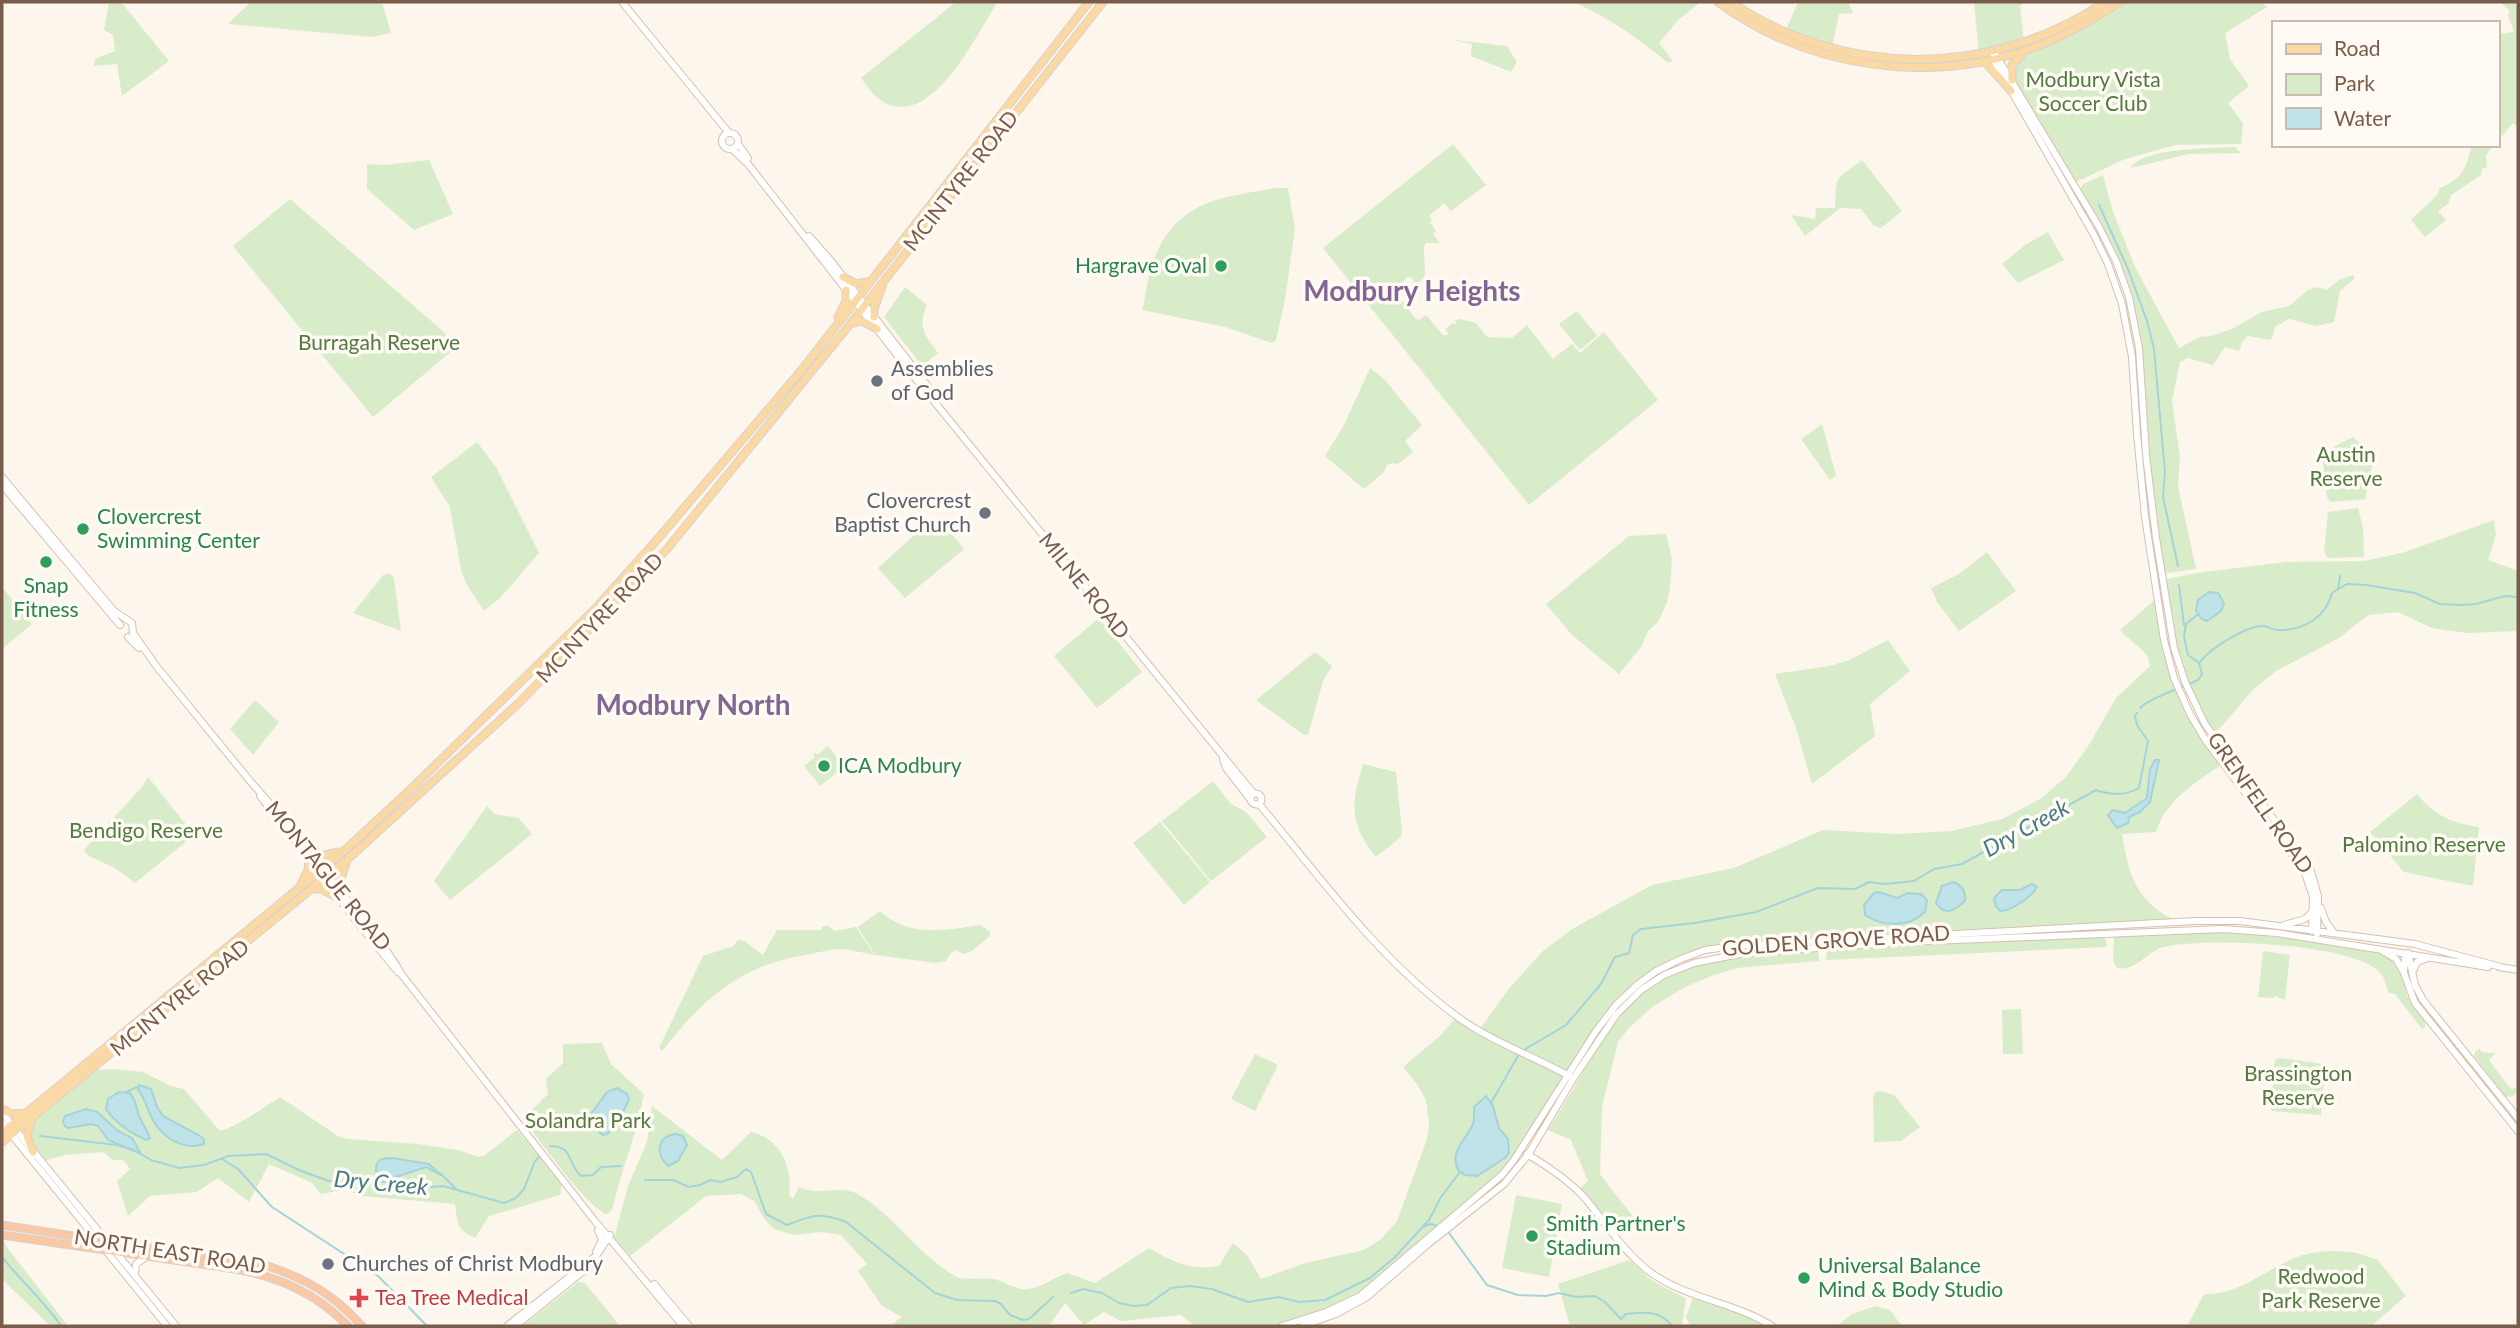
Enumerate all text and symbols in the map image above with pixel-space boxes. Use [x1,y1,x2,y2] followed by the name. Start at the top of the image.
[2272,21,2499,147] legend
[2334,35,2381,60] text: Road
[2025,66,2161,115] park label: Modbury Vista Soccer Club
[2334,70,2375,95] text: Park
[897,105,1022,255] street label: MCINTYRE ROAD
[2334,105,2391,130] text: Water
[1075,252,1207,277] place label: Hargrave Oval
[1213,258,1229,274] marker: Hargrave Oval
[1303,273,1521,307] district label: Modbury Heights
[298,329,460,354] park label: Burragah Reserve
[891,355,994,404] place label: Assemblies of God
[869,373,885,389] marker: Assemblies of God
[2309,441,2383,490] park label: Austin Reserve
[834,487,971,536] place label: Clovercrest Baptist Church
[97,503,260,552] place label: Clovercrest Swimming Center
[977,505,993,521] marker: Clovercrest Baptist Church
[75,521,91,537] marker: Clovercrest Swimming Center
[1035,527,1136,643] street label: MILNE ROAD
[530,547,667,687] street label: MCINTYRE ROAD
[38,554,54,570] marker: Snap Fitness
[13,572,79,621] place label: Snap Fitness
[596,687,790,721] district label: Modbury North
[2203,727,2319,878] street label: GRENFELL ROAD
[838,752,962,777] place label: ICA Modbury
[816,758,832,774] marker: ICA Modbury
[1977,791,2075,862] water label: Dry Creek
[261,795,397,955] street label: MONTAGUE ROAD
[69,817,223,842] park label: Bendigo Reserve
[2342,831,2506,856] park label: Palomino Reserve
[1721,919,1951,960] street label: GOLDEN GROVE ROAD
[105,933,253,1060] street label: MCINTYRE ROAD
[2244,1060,2352,1109] park label: Brassington Reserve
[525,1107,652,1132] park label: Solandra Park
[333,1164,430,1200] water label: Dry Creek
[1546,1210,1686,1259] place label: Smith Partner's Stadium
[73,1223,268,1278] street label: NORTH EAST ROAD
[1524,1228,1540,1244] marker: Smith Partner's Stadium
[342,1250,603,1275] place label: Churches of Christ Modbury
[1818,1252,2003,1301] place label: Universal Balance Mind & Body Studio
[320,1256,336,1272] marker: Churches of Christ Modbury
[2261,1263,2381,1312] park label: Redwood Park Reserve
[1796,1270,1812,1286] marker: Universal Balance Mind & Body Studio
[375,1284,528,1309] place label: Tea Tree Medical
[349,1288,369,1308] marker: Tea Tree Medical

